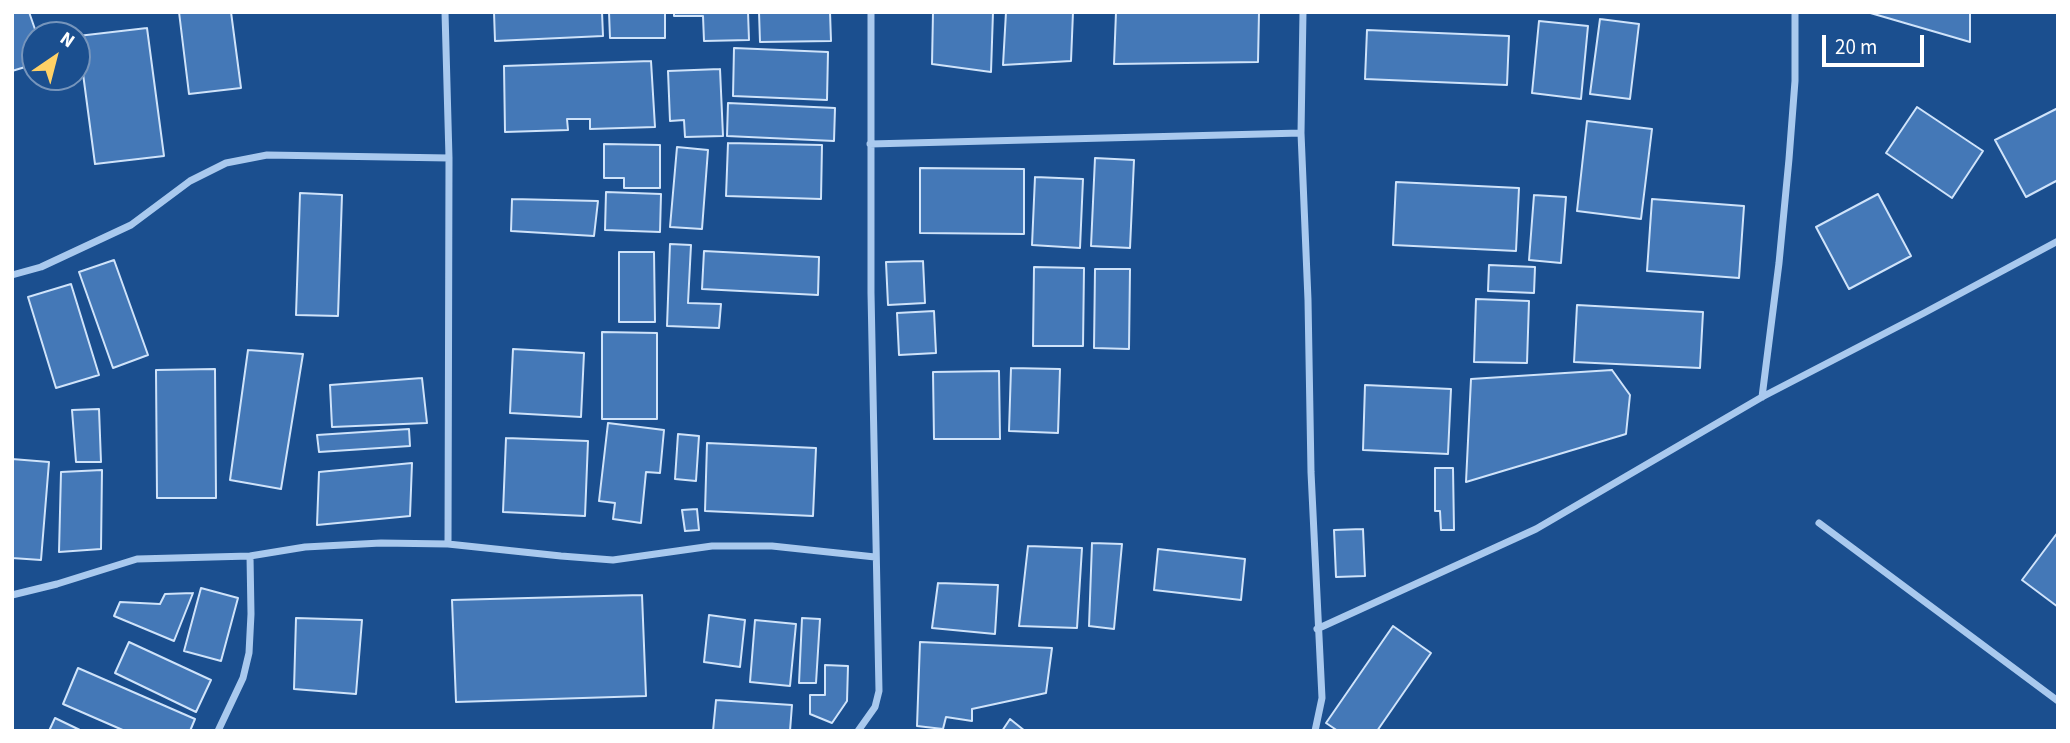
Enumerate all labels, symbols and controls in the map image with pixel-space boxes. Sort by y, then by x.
north arrow [21,21,91,91]
scale bar [1825,21,1926,65]
text: N [54,25,80,55]
text: 20 m [1835,32,1877,62]

